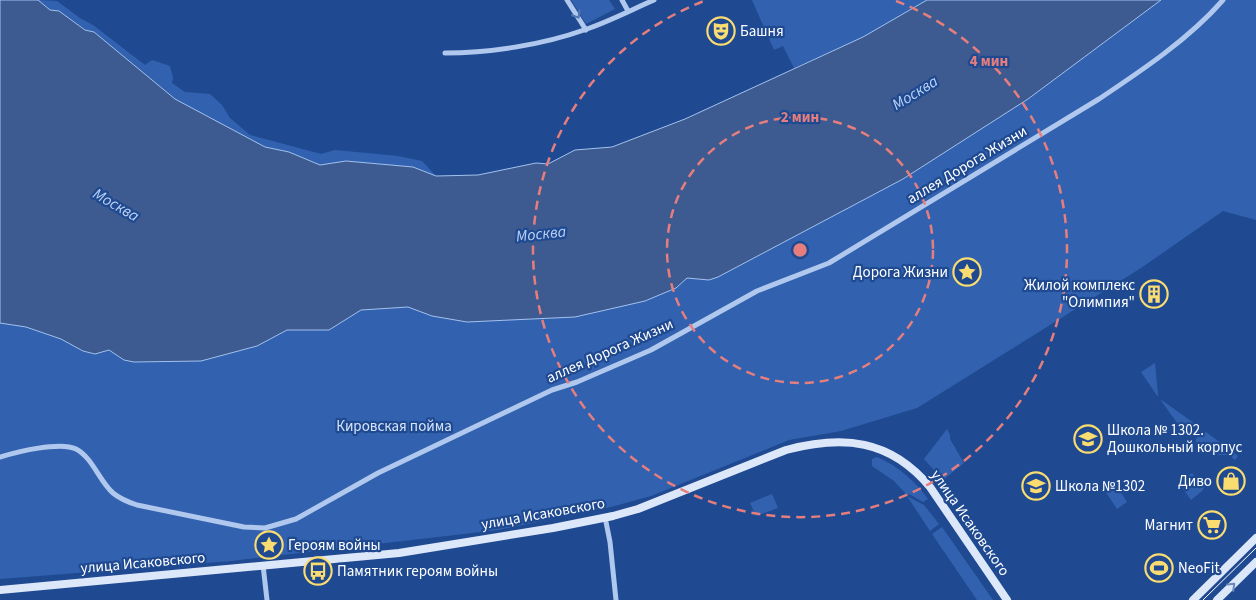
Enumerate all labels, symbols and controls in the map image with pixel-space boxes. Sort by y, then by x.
one-way arrow [571,9,580,18]
theatre icon: Башня [706,16,736,46]
place label: Башня [740,21,784,42]
text: 4 мин [970,51,1008,72]
water label: Москва [888,70,942,116]
text: 2 мин [781,107,819,128]
street label: аллея Дорога Жизни [903,121,1031,209]
water label: Москва [89,183,144,227]
water label: Москва [515,220,568,248]
centre of rings [791,241,809,259]
place icon: Дорога Жизни [952,257,982,287]
place label: Дорога Жизни [853,262,948,283]
place label: Жилой комплекс "Олимпия" [1024,275,1135,313]
building icon: Жилой комплекс "Олимпия" [1139,279,1169,309]
street label: аллея Дорога Жизни [543,314,677,388]
park label: Кировская пойма [336,416,452,437]
place label: Школа № 1302. Дошкольный корпус [1107,420,1243,458]
school or university icon: Школа № 1302. Дошкольный корпус [1073,424,1103,454]
street label: улица Исаковского [926,466,1014,580]
shop icon: Диво [1216,466,1246,496]
school or university icon: Школа №1302 [1021,471,1051,501]
place label: Диво [1178,471,1212,492]
place label: Школа №1302 [1055,476,1145,497]
street label: улица Исаковского [480,493,606,535]
supermarket icon: Магнит [1197,510,1227,540]
place label: Магнит [1145,515,1193,536]
place icon: Героям войны [254,530,284,560]
place label: Героям войны [288,535,381,556]
street label: улица Исаковского [80,547,206,579]
sports icon: NeoFit [1144,553,1174,583]
bus stop icon: Памятник героям войны [303,556,333,586]
place label: NeoFit [1178,558,1219,579]
place label: Памятник героям войны [337,561,498,582]
one-way arrow [1226,583,1235,592]

